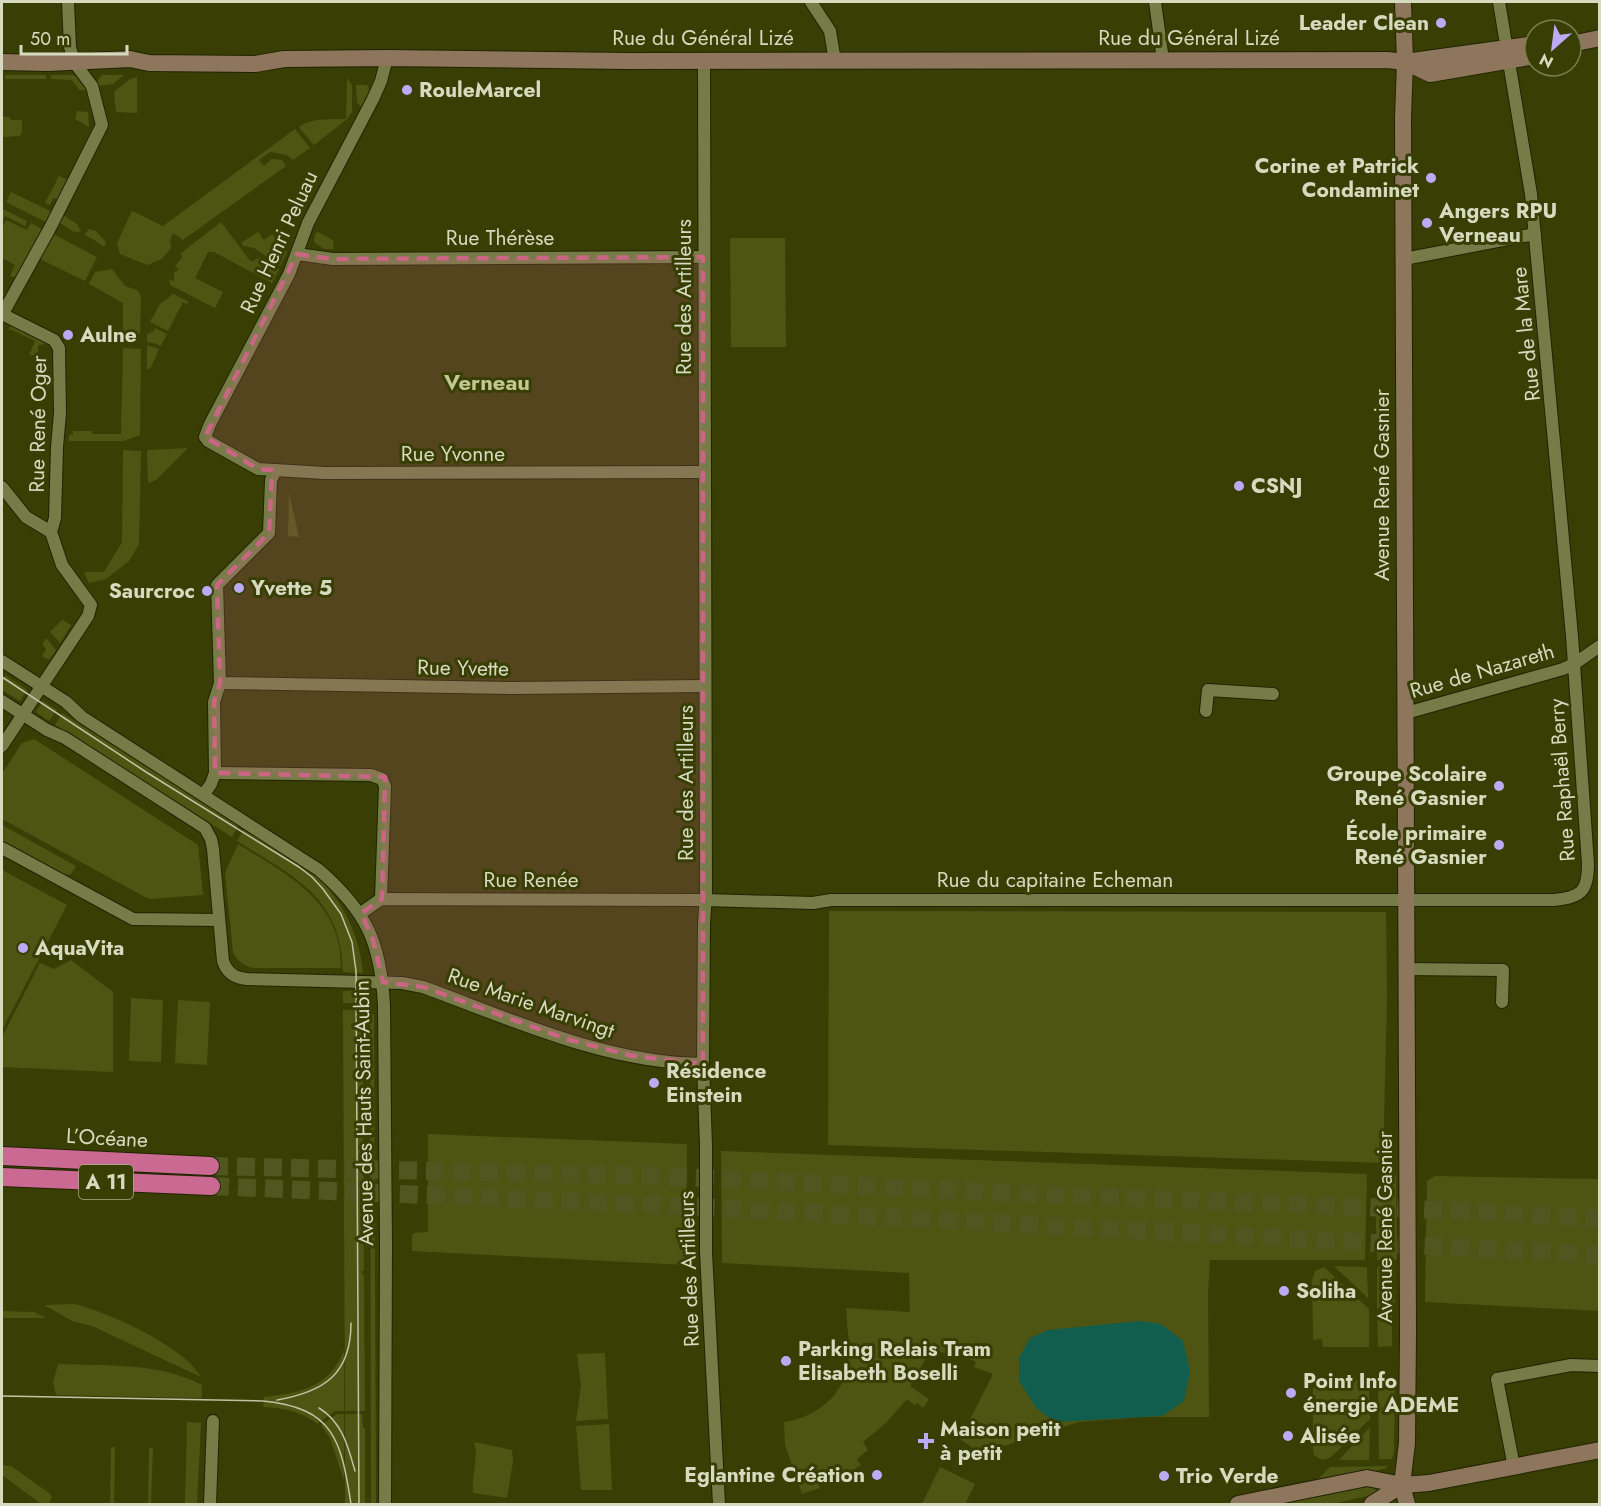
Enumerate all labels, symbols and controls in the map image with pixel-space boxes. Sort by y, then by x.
place label: Leader Clean [1299,8,1429,38]
marker: Leader Clean [1434,16,1448,30]
scale bar [21,18,128,56]
north arrow [1523,18,1583,78]
street label: Rue du Général Lizé [612,23,794,53]
street label: Rue du Général Lizé [1098,23,1280,53]
text: 50 m [30,26,70,52]
text: N [1535,48,1557,74]
place label: RouleMarcel [419,75,541,105]
marker: RouleMarcel [400,83,414,97]
place label: Corine et Patrick Condaminet [1255,151,1419,205]
street label: Rue Henri Peluau [233,166,325,318]
marker: Corine et Patrick Condaminet [1424,171,1438,185]
place label: Angers RPU Verneau [1438,196,1557,250]
marker: Angers RPU Verneau [1420,216,1434,230]
street label: Rue des Artilleurs [669,219,699,375]
street label: Rue Thérèse [446,223,554,253]
street label: Rue de la Mare [1504,265,1548,403]
place label: Aulne [79,320,137,350]
marker: Aulne [61,328,75,342]
street label: Rue René Oger [22,354,54,493]
district label: Verneau [443,366,530,398]
street label: Avenue René Gasnier [1367,388,1397,581]
street label: Rue Yvonne [401,439,505,469]
place label: CSNJ [1251,471,1302,501]
marker: CSNJ [1232,479,1246,493]
place label: Yvette 5 [250,573,332,603]
place label: Saurcroc [109,576,195,606]
marker: Yvette 5 [232,581,246,595]
marker: Saurcroc [200,584,214,598]
street label: Rue de Nazareth [1406,636,1558,706]
street label: Rue Yvette [417,652,509,684]
street label: Rue Raphaël Berry [1541,697,1583,863]
street label: Rue des Artilleurs [671,705,701,861]
place label: Groupe Scolaire René Gasnier [1327,759,1487,813]
marker: Groupe Scolaire René Gasnier [1492,779,1506,793]
place label: École primaire René Gasnier [1346,818,1487,872]
marker: École primaire René Gasnier [1492,838,1506,852]
street label: Rue Renée [483,865,579,895]
street label: Rue du capitaine Echeman [937,865,1173,895]
place label: AquaVita [34,933,124,963]
marker: AquaVita [16,941,30,955]
street label: Rue Marie Marvingt [444,960,618,1046]
street label: Avenue des Hauts Saint-Aubin [347,980,381,1246]
place label: Résidence Einstein [666,1056,766,1110]
marker: Résidence Einstein [647,1076,661,1090]
street label: L’Océane [65,1121,149,1155]
street label: Avenue René Gasnier [1370,1130,1400,1323]
road number: A 11 [79,1165,133,1199]
street label: Rue des Artilleurs [671,1190,707,1348]
place label: Soliha [1296,1276,1356,1306]
marker: Soliha [1277,1284,1291,1298]
place label: Parking Relais Tram Elisabeth Boselli [798,1334,991,1388]
marker: Parking Relais Tram Elisabeth Boselli [779,1354,793,1368]
place label: Point Info énergie ADEME [1303,1366,1459,1420]
marker: Point Info énergie ADEME [1284,1386,1298,1400]
place label: Maison petit à petit [940,1414,1061,1468]
place label: Alisée [1299,1421,1361,1451]
marker: Alisée [1281,1429,1295,1443]
marker: Maison petit à petit [917,1432,935,1450]
place label: Eglantine Création [684,1460,865,1490]
place label: Trio Verde [1176,1461,1279,1491]
marker: Eglantine Création [870,1468,884,1482]
marker: Trio Verde [1157,1469,1171,1483]

